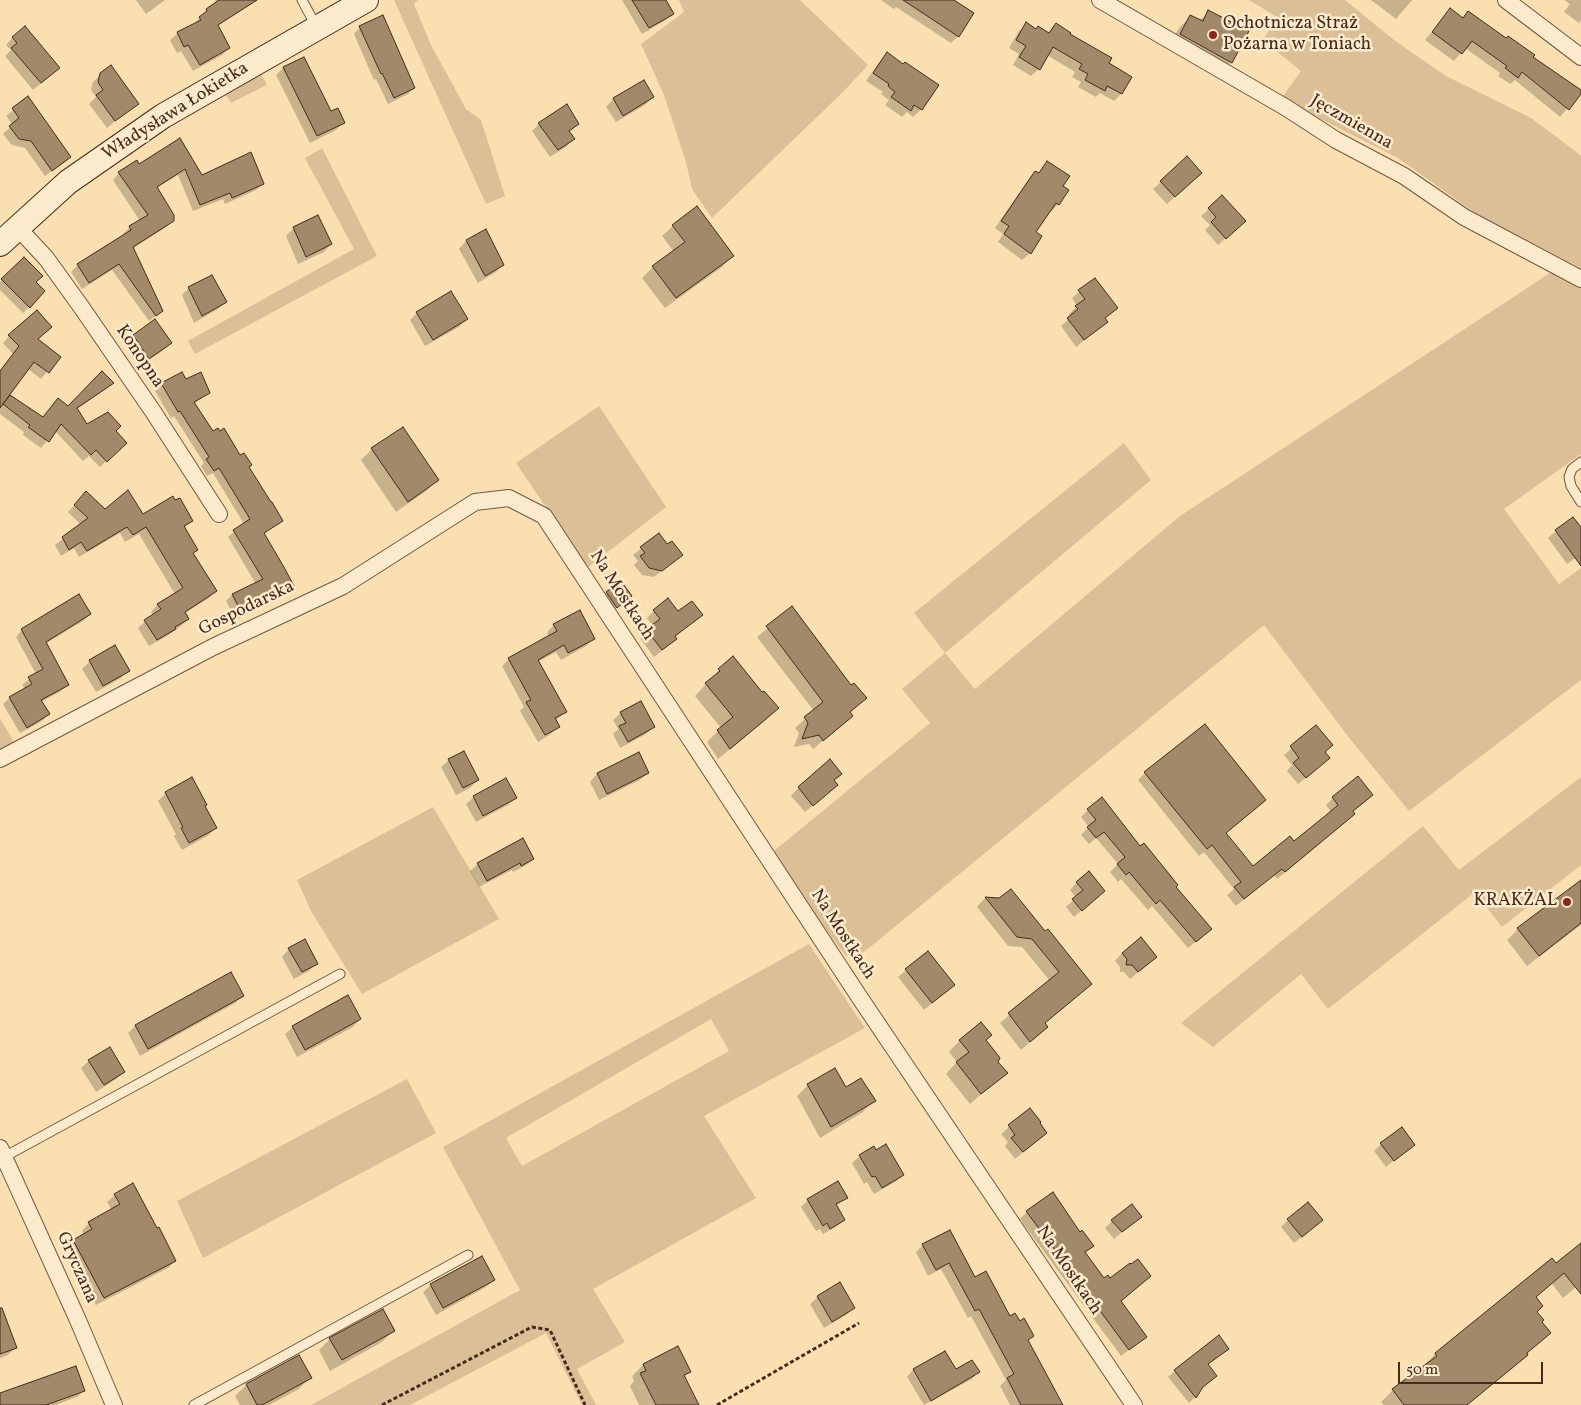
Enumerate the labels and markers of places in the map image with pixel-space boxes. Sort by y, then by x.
place label: Ochotnicza Straż Pożarna w Toniach [1223,14,1371,56]
marker: Ochotnicza Straż Pożarna w Toniach [1207,29,1219,41]
place label: KRAKŻAL [1473,891,1557,913]
marker: KRAKŻAL [1561,896,1573,908]

